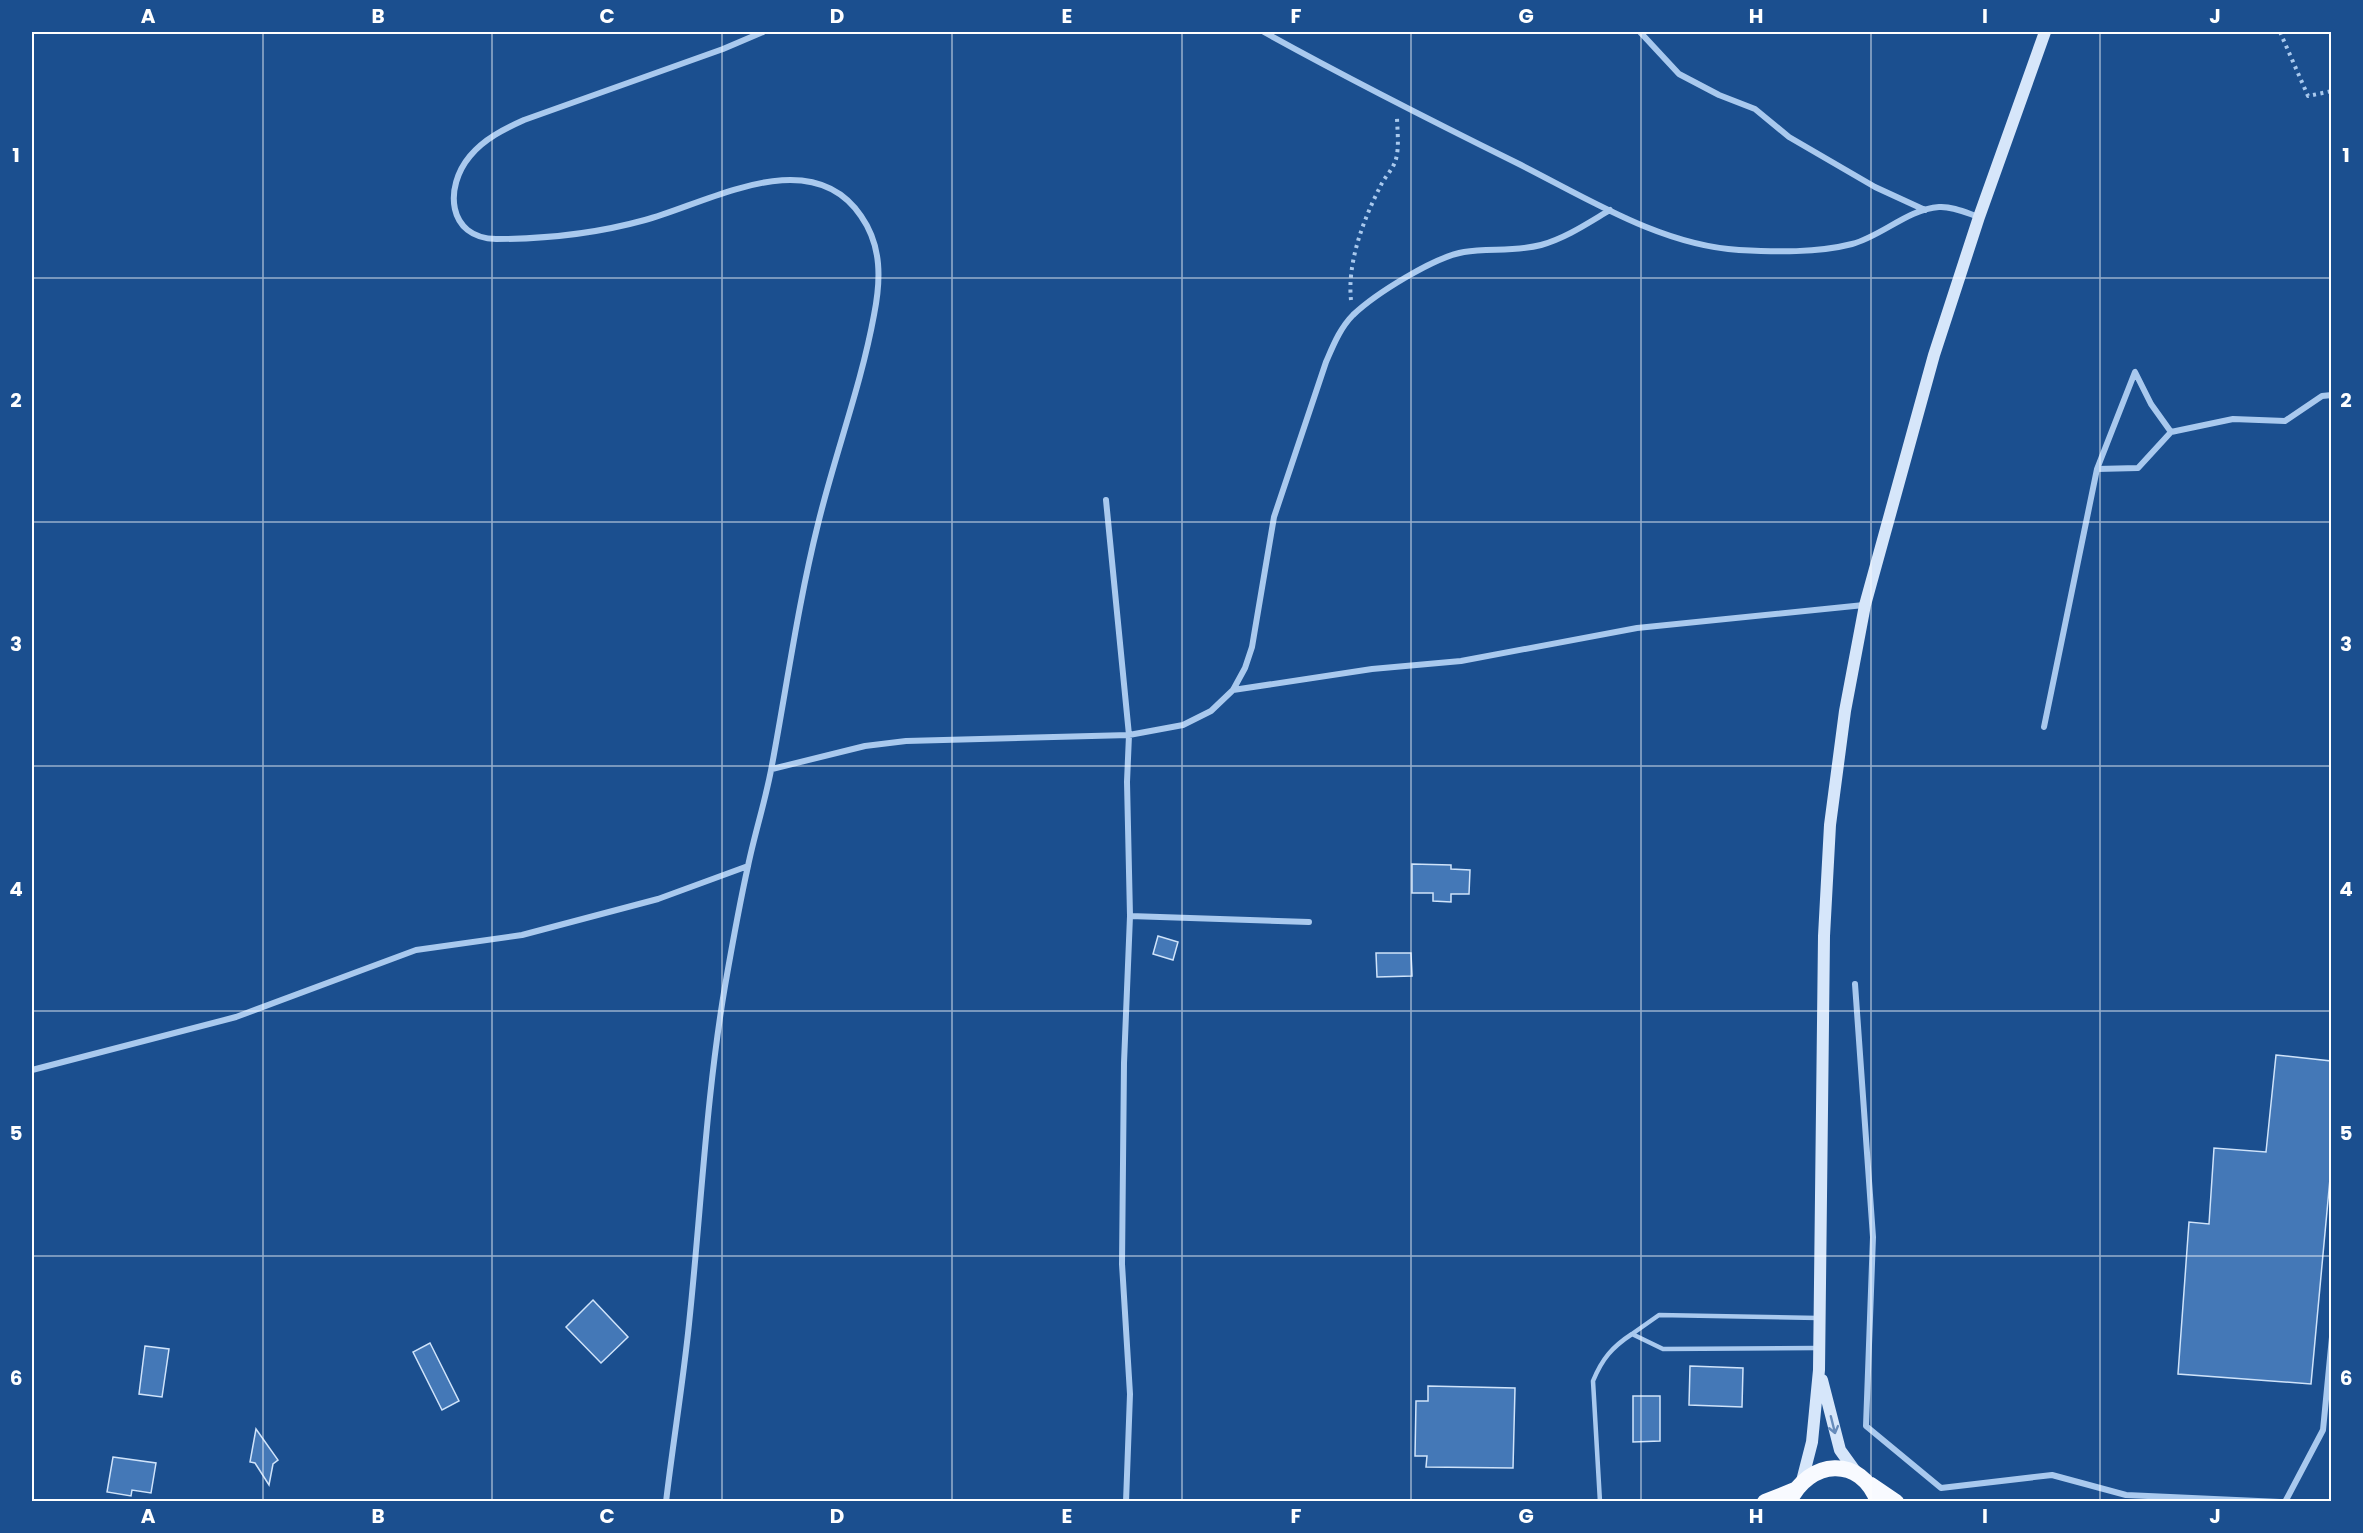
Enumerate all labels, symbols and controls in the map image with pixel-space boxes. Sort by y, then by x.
text: A [141,2,156,30]
text: B [371,2,385,30]
text: C [599,2,615,30]
text: D [830,2,844,30]
text: E [1062,2,1072,30]
text: F [1291,2,1302,30]
text: G [1518,2,1534,30]
text: H [1749,2,1763,30]
text: I [1982,2,1988,30]
text: J [2209,2,2221,30]
text: 1 [12,141,20,169]
text: 1 [2342,141,2350,169]
text: 2 [10,386,22,414]
text: 2 [2340,386,2352,414]
text: 3 [10,630,22,658]
text: 3 [2340,630,2352,658]
text: 4 [9,875,23,903]
text: 4 [2339,875,2353,903]
text: 5 [10,1119,23,1147]
text: 5 [2340,1119,2353,1147]
text: 6 [10,1364,22,1392]
text: 6 [2340,1364,2352,1392]
one-way arrow [1827,1416,1839,1435]
text: A [141,1502,156,1530]
text: B [371,1502,385,1530]
text: C [599,1502,615,1530]
text: D [830,1502,844,1530]
text: E [1062,1502,1072,1530]
text: F [1291,1502,1302,1530]
text: G [1518,1502,1534,1530]
text: H [1749,1502,1763,1530]
text: I [1982,1502,1988,1530]
text: J [2209,1502,2221,1530]

